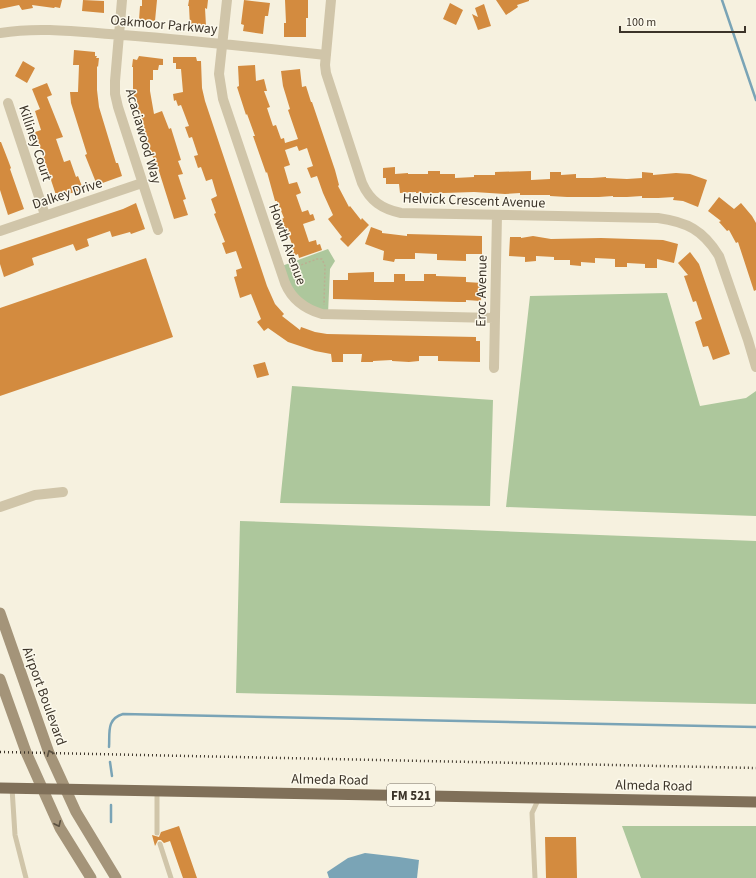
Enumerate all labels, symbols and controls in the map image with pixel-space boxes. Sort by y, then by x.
scale bar [620,8,745,34]
street label: Oakmoor Parkway [110,10,219,40]
text: 100 m [626,14,656,31]
street label: Acaciawood Way [120,86,166,187]
street label: Killiney Court [13,103,57,184]
street label: Dalkey Drive [30,173,105,215]
street label: Helvick Crescent Avenue [402,189,546,213]
street label: Howth Avenue [263,201,311,288]
street label: Eroc Avenue [471,255,493,327]
street label: Airport Boulevard [17,644,71,748]
one-way arrow [46,750,54,757]
street label: Almeda Road [291,769,369,791]
street label: Almeda Road [615,775,693,797]
road number: FM 521 [387,784,435,806]
one-way arrow [53,820,61,828]

